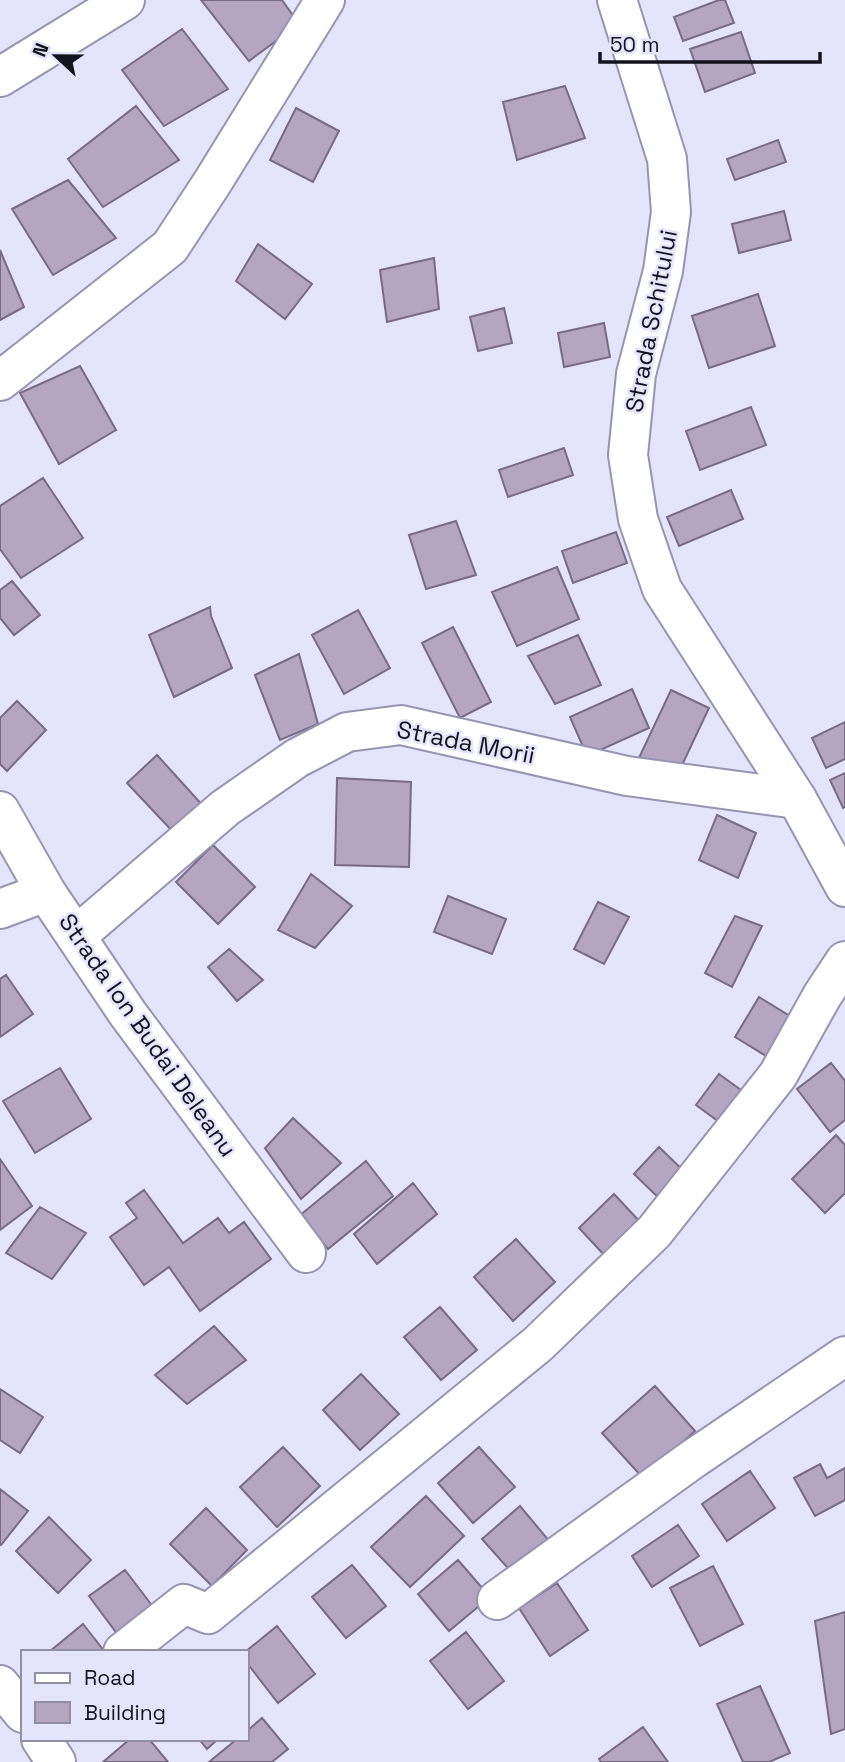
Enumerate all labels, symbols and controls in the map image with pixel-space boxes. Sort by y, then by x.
north arrow [21,21,91,91]
scale bar [600,21,820,65]
text: 50 m [610,31,660,58]
text: N [27,39,55,60]
street label: Strada Schitului [618,227,684,415]
street label: Strada Morii [394,713,538,771]
street label: Strada Ion Budai Deleanu [52,907,244,1163]
legend [21,1650,248,1741]
text: Road [84,1664,136,1691]
text: Building [84,1699,166,1726]

